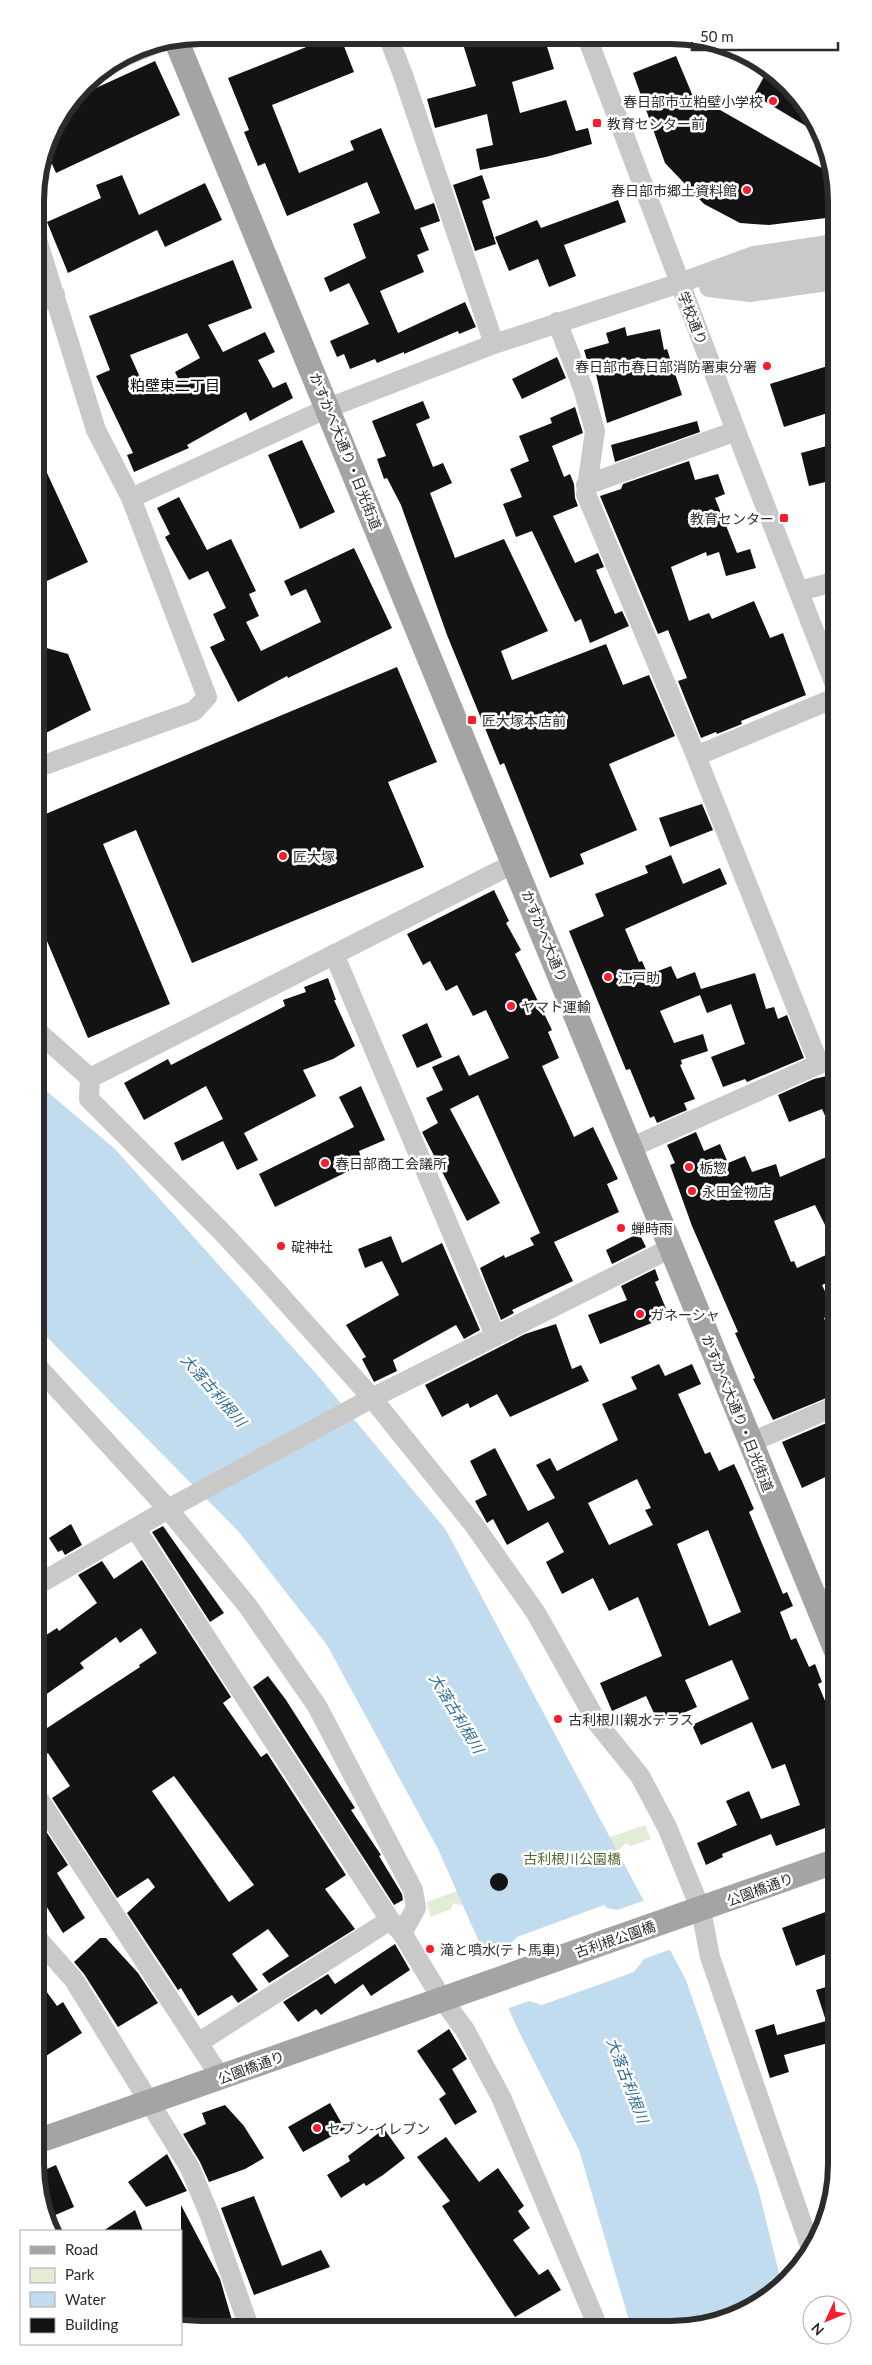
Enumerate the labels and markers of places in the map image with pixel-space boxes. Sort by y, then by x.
place label: 春日部市立粕壁小学校 [623,93,763,110]
marker: 春日部市立粕壁小学校 [767,95,779,107]
place label: 教育センター前 [607,115,705,132]
marker: 教育センター前 [591,117,603,129]
place label: 春日部市郷土資料館 [611,182,737,199]
marker: 春日部市郷土資料館 [741,184,753,196]
place label: 春日部市春日部消防署東分署 [575,358,757,375]
marker: 春日部市春日部消防署東分署 [761,360,773,372]
place label: 教育センター [690,510,774,527]
marker: 教育センター [778,512,790,524]
place label: 匠大塚本店前 [482,712,566,729]
marker: 匠大塚本店前 [466,714,478,726]
place label: 匠大塚 [293,848,335,865]
marker: 匠大塚 [277,850,289,862]
place label: 江戸助 [618,969,660,986]
marker: 江戸助 [602,971,614,983]
place label: ヤマト運輸 [521,998,591,1015]
marker: ヤマト運輸 [505,1000,517,1012]
place label: 春日部商工会議所 [335,1155,447,1172]
marker: 春日部商工会議所 [319,1157,331,1169]
place label: 栃惣 [699,1159,727,1176]
marker: 栃惣 [683,1161,695,1173]
place label: 永田金物店 [702,1183,772,1200]
marker: 永田金物店 [686,1185,698,1197]
place label: 蝉時雨 [631,1220,673,1237]
marker: 蝉時雨 [615,1222,627,1234]
place label: 碇神社 [291,1238,333,1255]
marker: 碇神社 [275,1240,287,1252]
place label: ガネーシャ [650,1306,720,1323]
marker: ガネーシャ [634,1308,646,1320]
place label: 古利根川親水テラス [568,1711,694,1728]
marker: 古利根川親水テラス [552,1713,564,1725]
place label: 滝と噴水(テト馬車) [440,1941,560,1958]
marker: 滝と噴水(テト馬車) [424,1943,436,1955]
place label: セブン-イレブン [327,2120,430,2137]
marker: セブン-イレブン [311,2122,323,2134]

